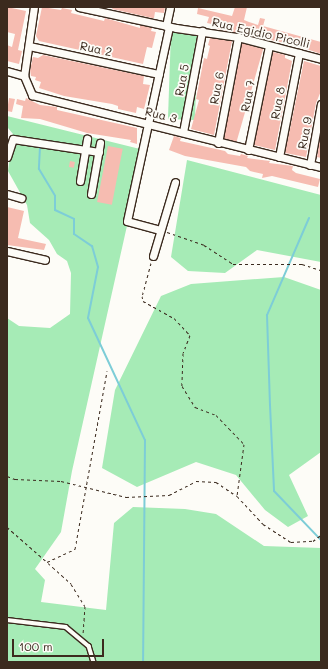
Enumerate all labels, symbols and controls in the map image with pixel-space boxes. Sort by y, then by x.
street label: Rua Egidio Picolli [211,15,311,51]
street label: Rua 2 [79,39,113,59]
street label: Rua 5 [172,63,192,97]
street label: Rua 6 [207,71,227,105]
street label: Rua 7 [238,79,258,113]
street label: Rua 8 [268,86,288,120]
street label: Rua 3 [143,104,179,126]
street label: Rua 9 [295,116,315,150]
scale bar [14,631,106,657]
text: 100 m [19,638,53,654]

